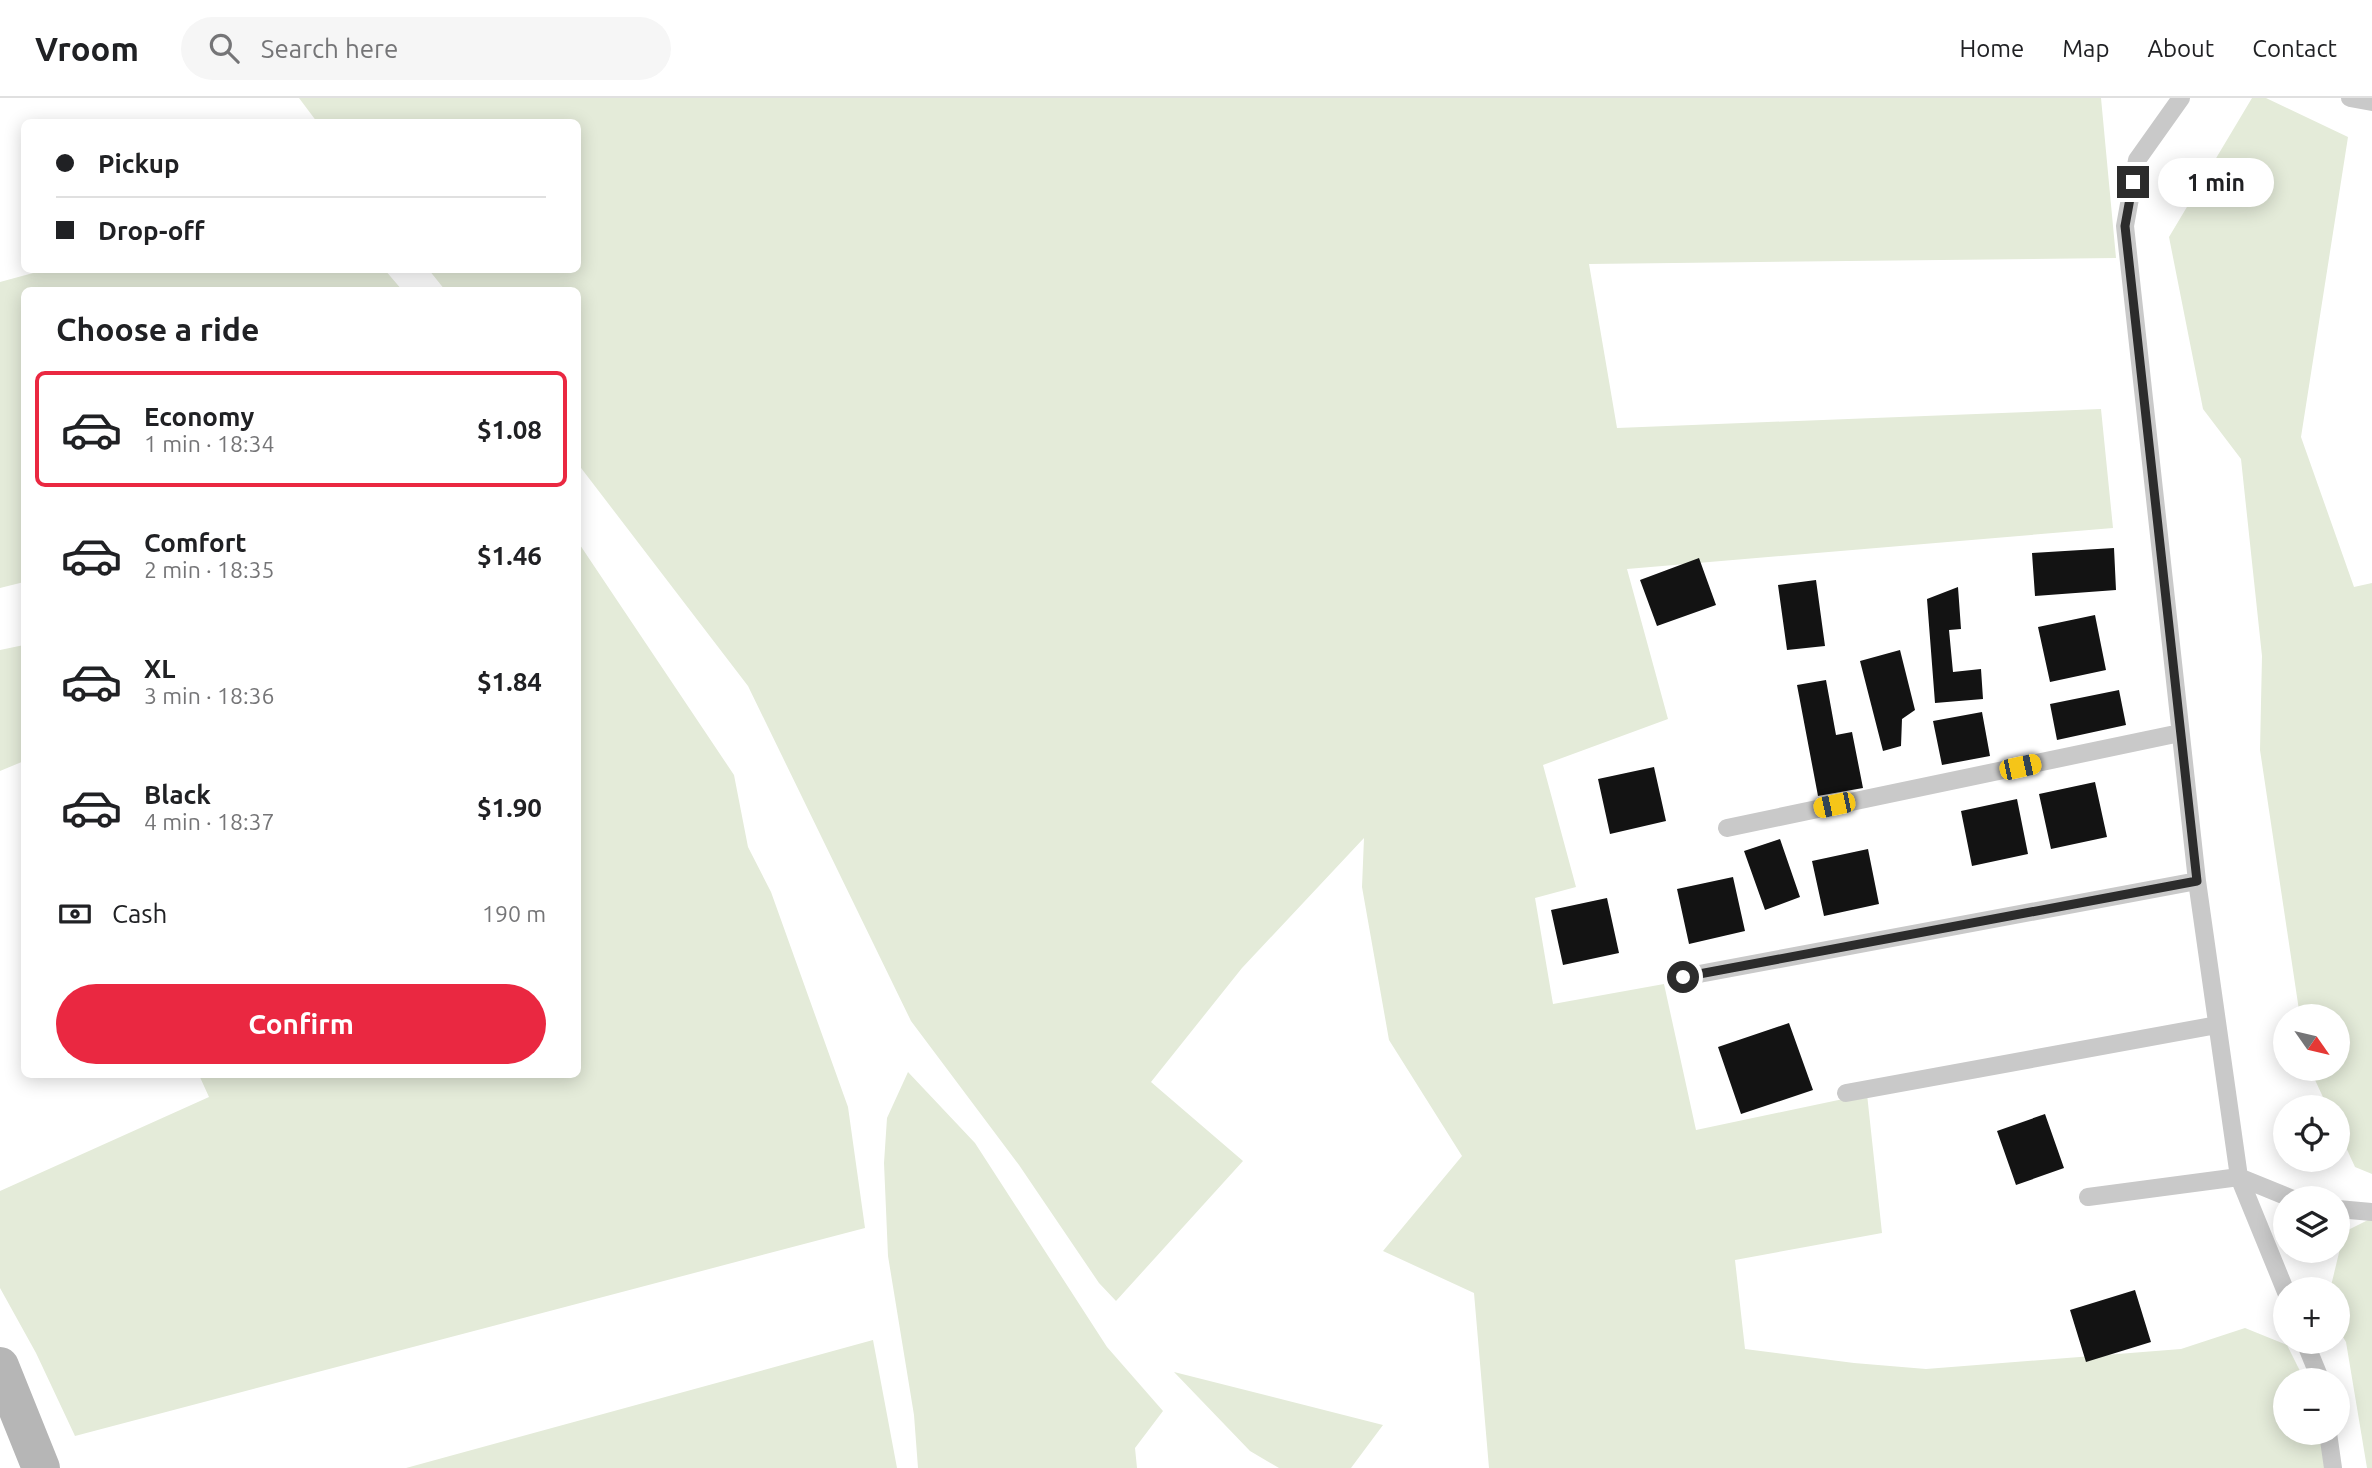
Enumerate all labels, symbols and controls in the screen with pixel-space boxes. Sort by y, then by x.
search box [181,17,671,80]
icon: search [205,29,243,67]
text: Vroom [35,30,139,67]
text: Search here [261,34,398,63]
text: Home [1959,35,2024,62]
text: Map [2062,35,2109,62]
text: About [2147,35,2214,62]
text: Contact [2252,35,2337,62]
text: Pickup [98,149,180,178]
callout: 1 min [2158,158,2273,206]
route end [2117,166,2149,198]
text: 1 min [2187,170,2245,195]
text: Drop-off [98,216,205,245]
text: Choose a ride [56,311,259,347]
icon: car [60,398,123,461]
text: Economy [144,402,254,431]
text: $1.08 [477,415,542,444]
text: 1 min · 18:34 [144,431,275,456]
icon: car [60,524,123,587]
text: Comfort [144,528,247,557]
text: $1.46 [477,541,542,570]
text: 2 min · 18:35 [144,557,275,582]
icon: car [60,650,123,713]
text: XL [144,654,175,683]
text: $1.84 [477,667,542,696]
text: 3 min · 18:36 [144,683,275,708]
car [1998,752,2043,782]
icon: car [60,776,123,839]
text: Black [144,780,211,809]
car [1812,790,1857,820]
text: $1.90 [477,793,542,822]
text: 4 min · 18:37 [144,809,275,834]
icon: cash [56,895,94,933]
text: Cash [112,899,167,928]
text: 190 m [482,901,546,926]
route start [1667,961,1699,993]
button: Confirm [56,984,546,1064]
north arrow [2273,1004,2350,1082]
map controls [2273,1004,2350,1445]
button: locate [2273,1095,2350,1172]
button: layers [2273,1186,2350,1263]
button: + [2273,1277,2350,1354]
button: − [2273,1368,2350,1445]

